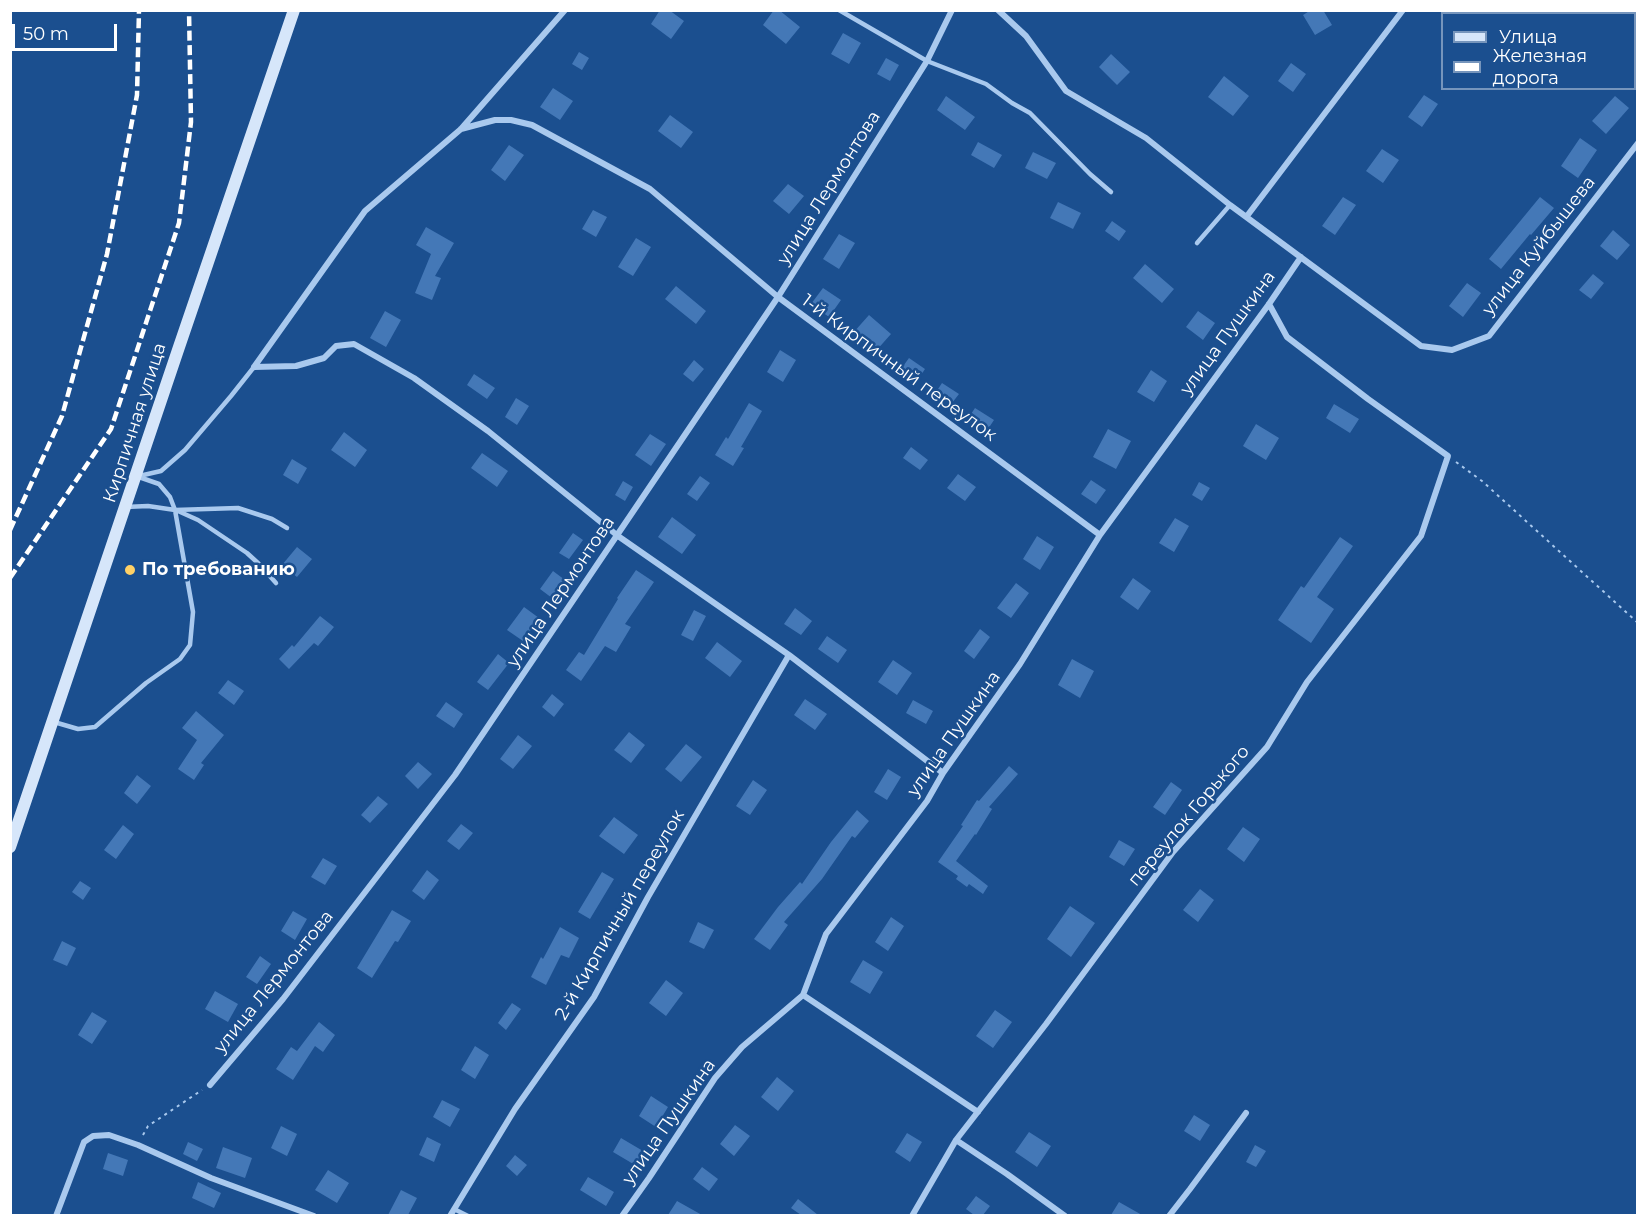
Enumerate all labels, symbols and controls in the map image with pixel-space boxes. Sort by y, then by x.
scale bar [15,12,120,50]
legend [1441,12,1636,90]
text: 50 m [23,23,69,45]
text: Улица [1499,26,1557,48]
text: Железная дорога [1493,45,1587,89]
street label: улица Лермонтова [773,107,885,269]
street label: улица Куйбышева [1478,172,1600,320]
street label: улица Пушкина [1176,267,1280,399]
street label: 1-й Кирпичный переулок [797,290,1001,446]
street label: Кирпичная улица [99,340,171,506]
street label: улица Лермонтова [502,512,620,672]
place label: По требованию [142,559,295,581]
marker: По требованию [123,563,137,577]
street label: улица Пушкина [903,667,1005,801]
street label: переулок Горького [1124,741,1254,891]
street label: 2-й Кирпичный переулок [551,806,689,1024]
street label: улица Лермонтова [210,906,338,1058]
street label: улица Пушкина [618,1055,720,1189]

